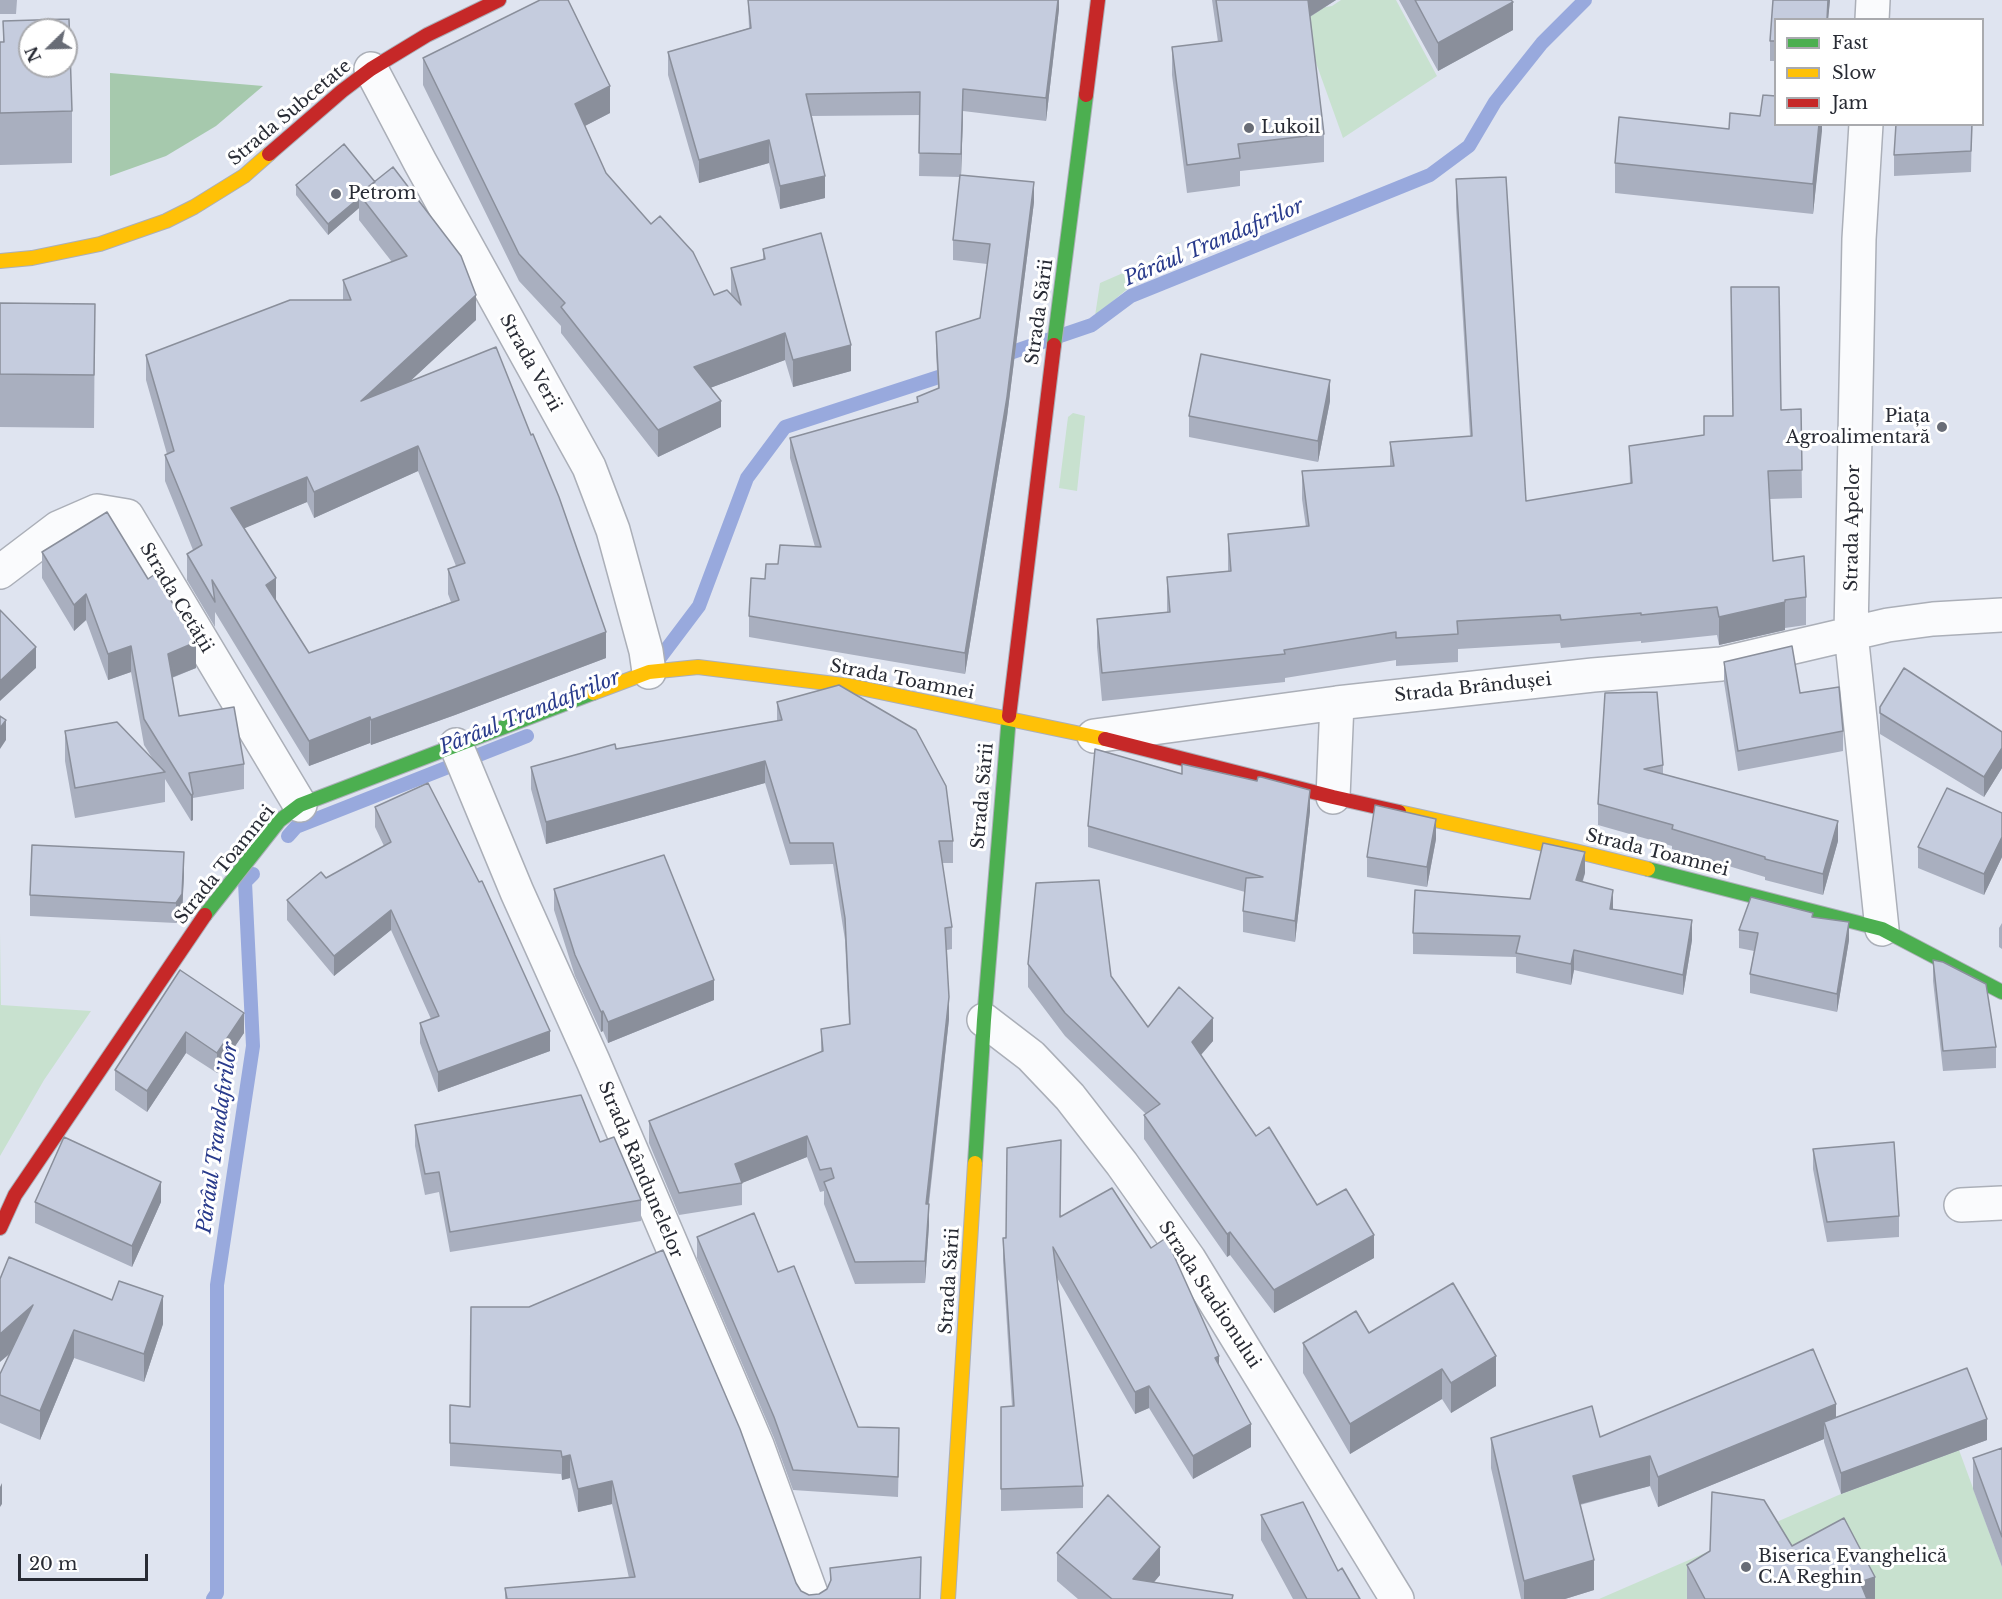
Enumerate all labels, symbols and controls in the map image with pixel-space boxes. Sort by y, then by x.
north arrow [18,18,78,78]
legend [1774,18,1984,126]
text: Fast [1832,32,1868,54]
text: N [21,43,45,65]
street label: Strada Subcetate [224,55,356,171]
text: Slow [1832,62,1876,84]
text: Jam [1832,92,1868,114]
place label: Lukoil [1261,117,1320,139]
marker: Lukoil [1242,121,1256,135]
place label: Petrom [348,183,416,205]
marker: Petrom [329,187,343,201]
water label: Pârâul Trandafirilor [1121,194,1307,292]
street label: Strada Sării [1022,258,1058,366]
street label: Strada Verii [494,311,566,415]
place label: Piața Agroalimentară [1786,406,1930,448]
marker: Piața Agroalimentară [1935,420,1949,434]
street label: Strada Apelor [1841,464,1865,592]
street label: Strada Cetății [135,539,217,657]
street label: Strada Toamnei [828,655,976,705]
water label: Pârâul Trandafirilor [436,666,624,760]
street label: Strada Brândușei [1393,669,1553,707]
street label: Strada Sării [968,742,998,850]
street label: Strada Toamnei [170,801,280,929]
street label: Strada Toamnei [1583,825,1731,881]
water label: Pârâul Trandafirilor [193,1041,243,1235]
street label: Strada Rândunelelor [593,1078,687,1262]
street label: Strada Stadionului [1153,1217,1265,1373]
street label: Strada Sării [936,1227,964,1335]
scale bar [21,1542,152,1580]
place label: Biserica Evanghelică C.A Reghin [1758,1546,1947,1588]
text: 20 m [29,1553,77,1575]
marker: Biserica Evanghelică C.A Reghin [1739,1560,1753,1574]

